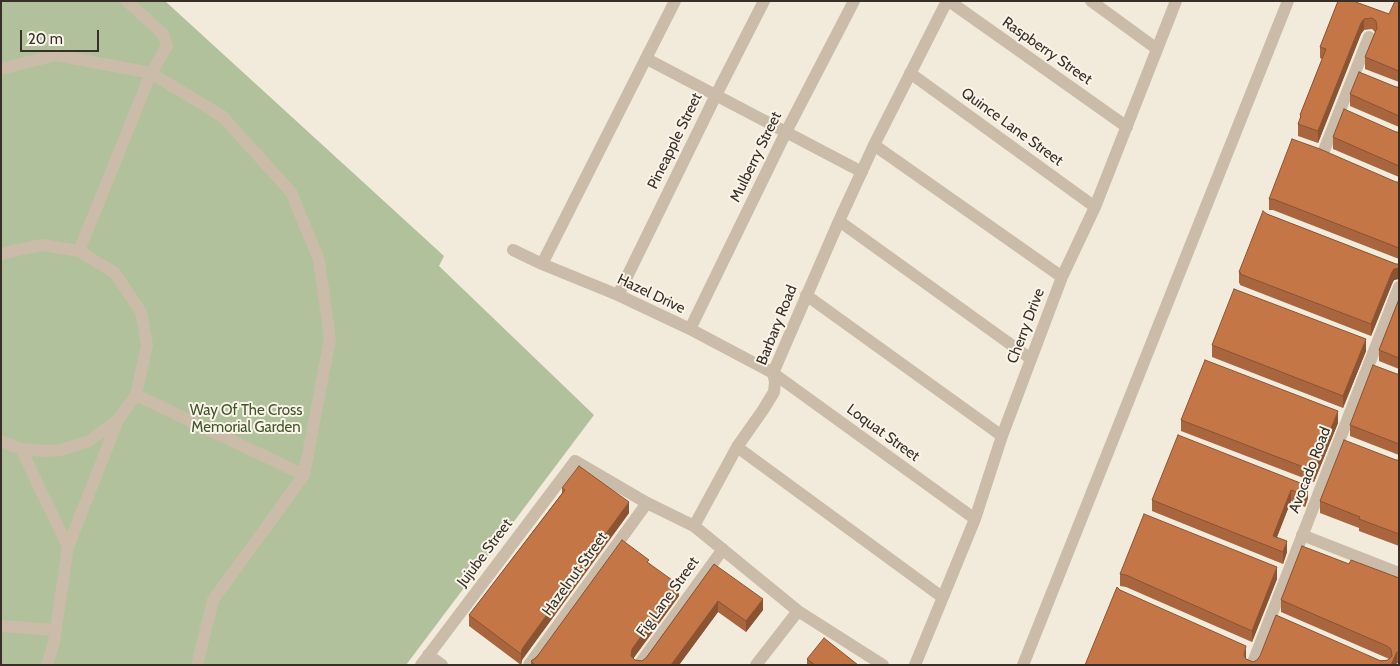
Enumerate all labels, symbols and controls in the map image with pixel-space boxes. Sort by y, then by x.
street label: Raspberry Street [999,13,1095,89]
scale bar [22,20,101,52]
text: 20 m [28,30,63,48]
street label: Quince Lane Street [958,84,1066,170]
street label: Pineapple Street [644,90,706,192]
street label: Mulberry Street [726,109,786,205]
street label: Hazel Drive [614,270,688,318]
street label: Barbary Road [753,282,801,368]
street label: Cherry Drive [1003,286,1049,366]
street label: Loquat Street [843,400,923,466]
park label: Way Of The Cross Memorial Garden [190,402,302,437]
street label: Avocado Road [1285,424,1335,516]
street label: Jujube Street [454,515,516,591]
street label: Hazelnut Street [539,529,611,619]
street label: Fig Lane Street [633,553,703,641]

